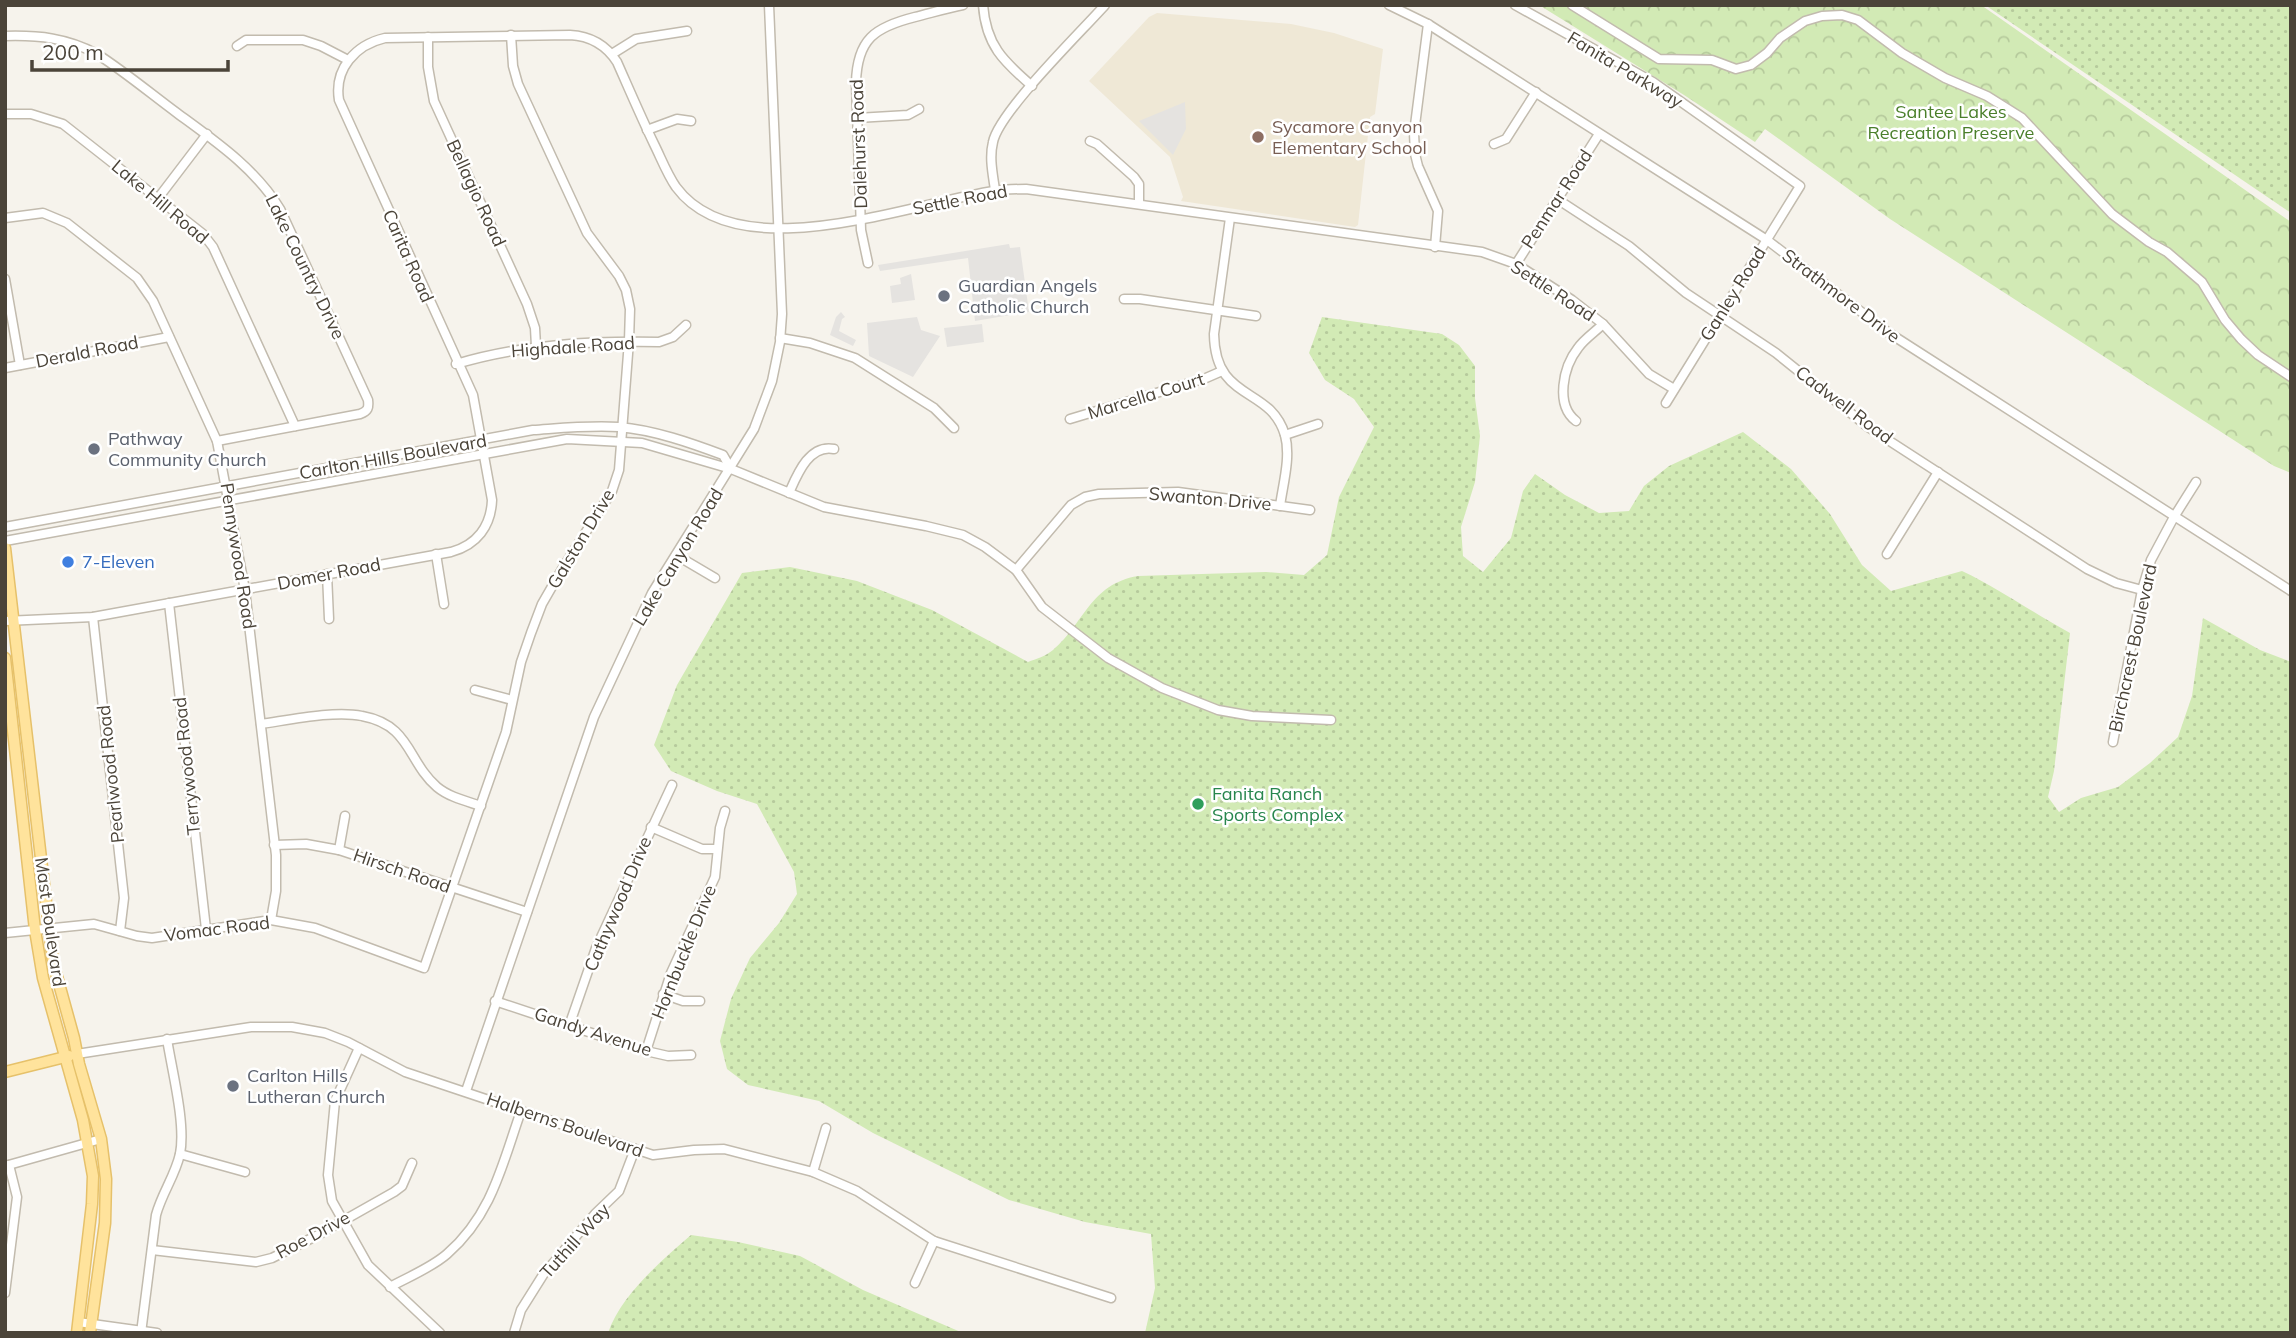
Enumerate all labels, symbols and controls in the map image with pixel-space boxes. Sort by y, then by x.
street label: Fanita Parkway [1563,26,1687,113]
scale bar [32,28,228,72]
text: 200 m [42,39,104,65]
street label: Dalehurst Road [845,79,872,209]
park label: Santee Lakes Recreation Preserve [1868,100,2034,144]
place label: Sycamore Canyon Elementary School [1272,115,1427,159]
marker: Sycamore Canyon Elementary School [1250,129,1266,145]
street label: Bellagio Road [442,136,511,250]
street label: Penmar Road [1516,145,1597,253]
street label: Lake Hill Road [107,154,214,249]
street label: Settle Road [910,179,1009,220]
street label: Lake Country Drive [260,191,350,343]
street label: Carita Road [378,206,439,306]
street label: Ganley Road [1695,242,1771,345]
street label: Strathmore Drive [1778,244,1905,348]
street label: Settle Road [1507,255,1600,326]
place label: Guardian Angels Catholic Church [958,274,1098,318]
marker: Guardian Angels Catholic Church [936,288,952,304]
street label: Derald Road [33,330,140,373]
street label: Highdale Road [510,331,636,362]
street label: Cadwell Road [1791,360,1898,449]
street label: Marcella Court [1085,367,1207,424]
place label: Pathway Community Church [108,427,267,471]
street label: Carlton Hills Boulevard [297,429,488,484]
marker: Pathway Community Church [86,441,102,457]
street label: Pennywood Road [216,481,261,631]
street label: Swanton Drive [1148,482,1272,515]
street label: Lake Canyon Road [627,484,728,630]
street label: Galston Drive [542,485,619,593]
place label: 7-Eleven [82,550,155,573]
street label: Domer Road [275,552,382,595]
marker: 7-Eleven [60,554,76,570]
street label: Birchcrest Boulevard [2103,562,2162,734]
street label: Terrywood Road [168,696,205,836]
street label: Pearlwood Road [92,704,129,844]
place label: Fanita Ranch Sports Complex [1212,782,1344,826]
marker: Fanita Ranch Sports Complex [1190,796,1206,812]
street label: Cathywood Drive [579,833,656,975]
street label: Hirsch Road [350,843,454,898]
street label: Mast Boulevard [30,856,71,988]
street label: Hornbuckle Drive [646,881,721,1022]
street label: Vomac Road [163,911,271,946]
street label: Gandy Avenue [531,1002,655,1061]
place label: Carlton Hills Lutheran Church [247,1064,385,1108]
marker: Carlton Hills Lutheran Church [225,1078,241,1094]
street label: Halberns Boulevard [484,1087,647,1162]
street label: Tuthill Way [535,1198,615,1283]
street label: Roe Drive [272,1206,354,1264]

